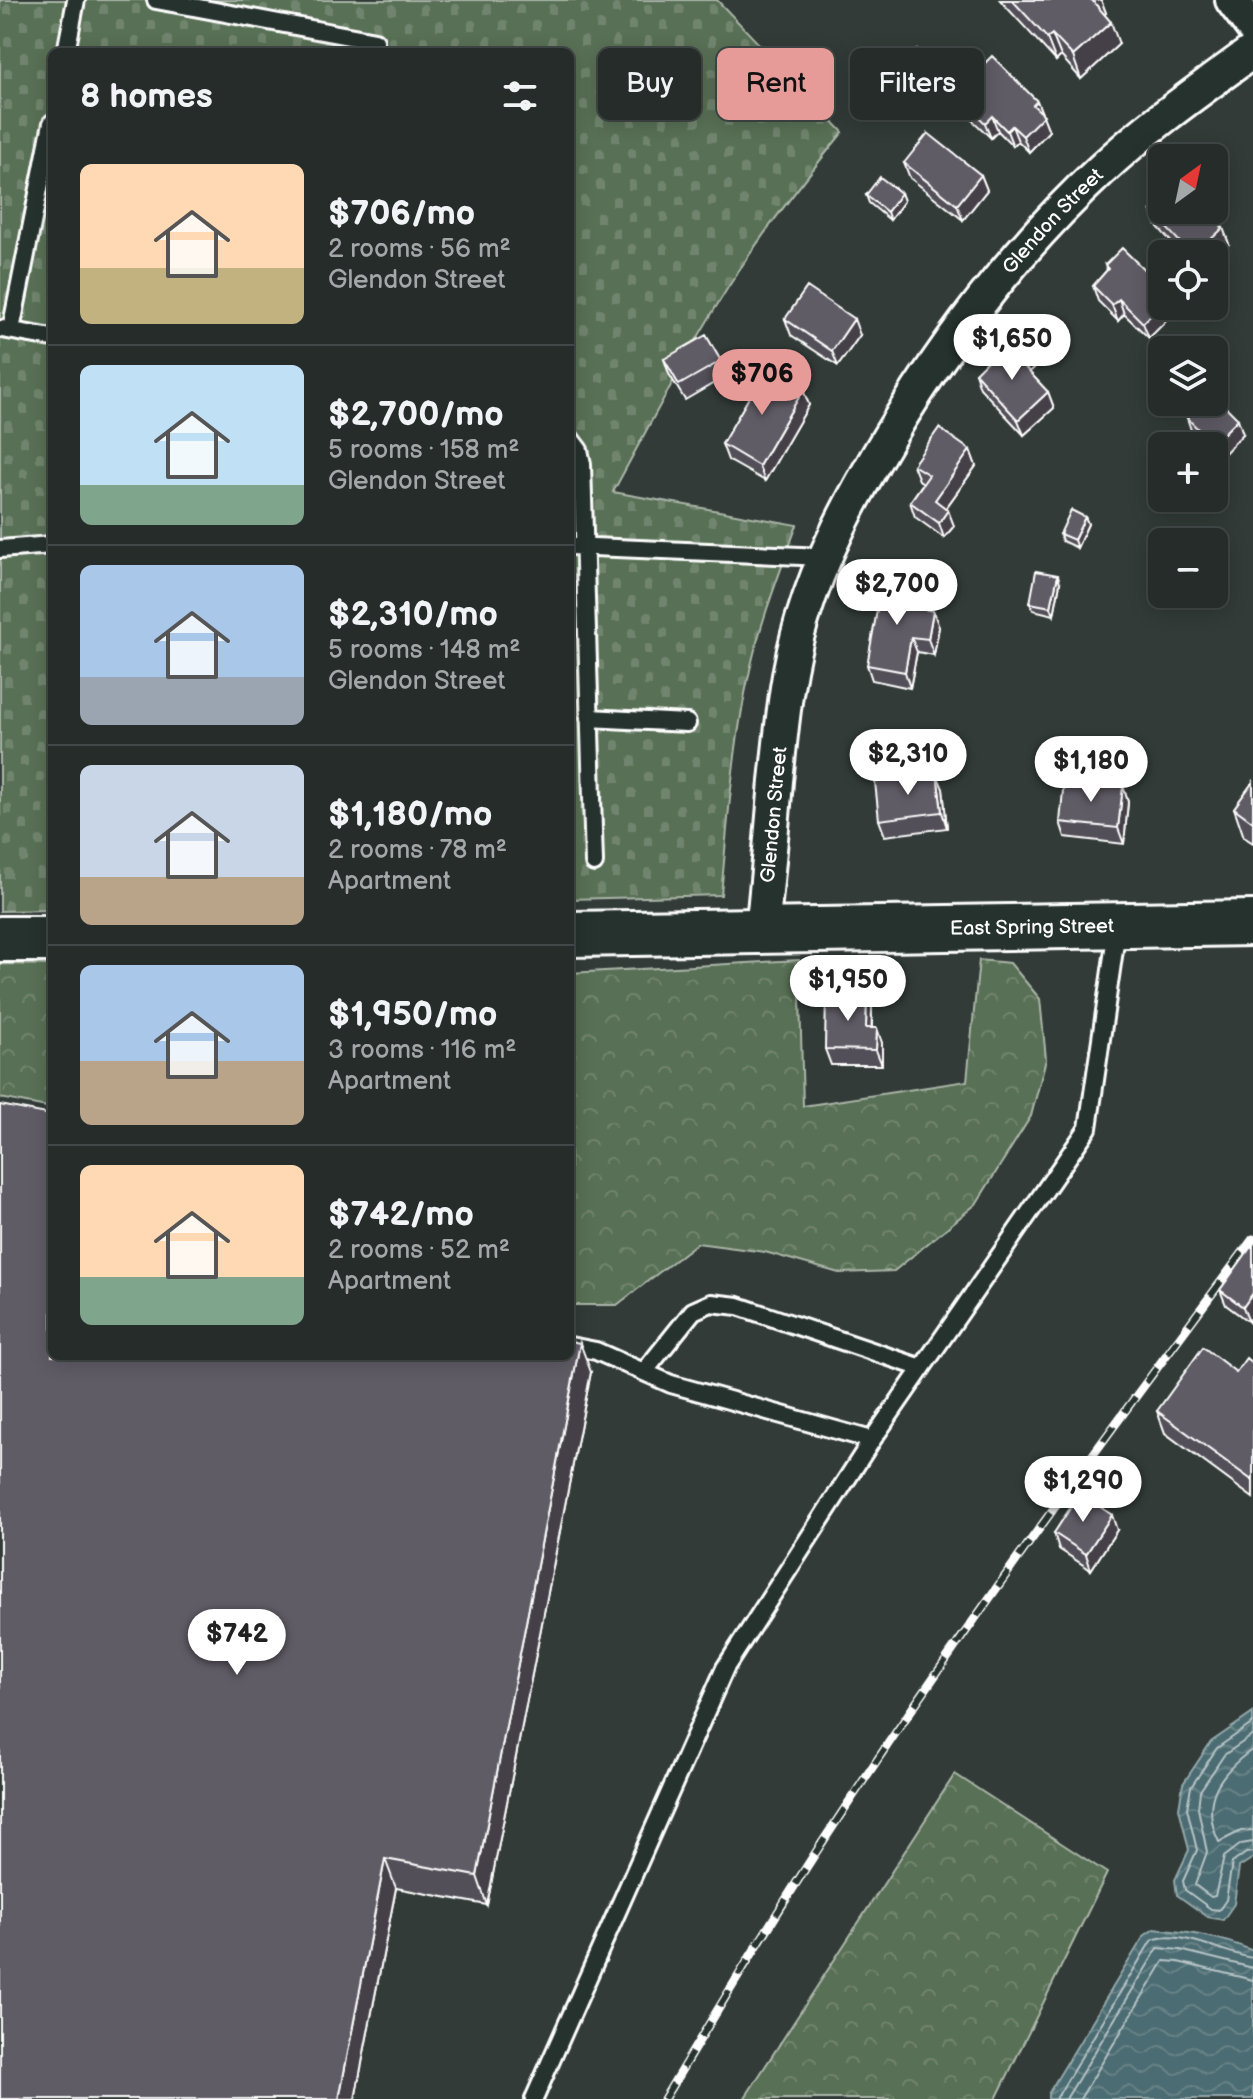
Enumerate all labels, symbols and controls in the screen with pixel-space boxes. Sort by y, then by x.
chip: Buy [598,48,701,120]
chip: Rent [717,48,834,120]
chip: Filters [850,48,984,120]
icon: filters [498,74,542,118]
text: 8 homes [80,76,213,117]
north arrow [1148,144,1228,224]
map controls [1148,144,1228,608]
street label: Glendon Street [998,163,1108,279]
text: $706/mo [328,193,475,234]
icon: home [144,196,240,292]
text: 2 rooms · 56 m² [328,234,511,265]
button: locate [1148,240,1228,320]
text: Glendon Street [328,265,505,296]
pin: $1,650 [947,314,1077,382]
text: $1,650 [972,324,1052,355]
button: layers [1148,336,1228,416]
pin: $706 [715,349,809,417]
text: $706 [730,359,794,390]
text: $2,700/mo [328,394,504,435]
icon: home [144,397,240,493]
button: + [1148,432,1228,512]
text: 5 rooms · 158 m² [328,435,520,466]
text: Glendon Street [328,466,505,497]
button: − [1148,528,1228,608]
pin: $2,700 [832,559,962,627]
text: $2,700 [854,569,940,600]
text: $2,310/mo [328,594,498,635]
icon: home [144,597,240,693]
text: 5 rooms · 148 m² [328,635,520,666]
text: Glendon Street [328,666,505,697]
pin: $2,310 [843,729,973,797]
pin: $1,180 [1026,736,1156,804]
text: $2,310 [868,739,948,770]
street label: Glendon Street [756,745,793,884]
text: $1,180 [1053,746,1129,777]
text: $1,180/mo [328,794,493,835]
icon: home [144,797,240,893]
text: 2 rooms · 78 m² [328,835,507,866]
text: Apartment [328,866,451,897]
street label: East Spring Street [950,914,1114,941]
pin: $1,950 [783,955,913,1023]
text: $1,950 [808,965,888,996]
text: $1,950/mo [328,994,497,1035]
icon: home [144,997,240,1093]
text: 3 rooms · 116 m² [328,1035,517,1066]
text: Apartment [328,1066,451,1097]
text: $742/mo [328,1194,474,1235]
icon: home [144,1197,240,1293]
text: 2 rooms · 52 m² [328,1235,510,1266]
text: Apartment [328,1266,451,1297]
pin: $1,290 [1018,1456,1148,1524]
text: $1,290 [1043,1466,1123,1497]
pin: $742 [190,1609,284,1677]
text: $742 [206,1619,268,1650]

